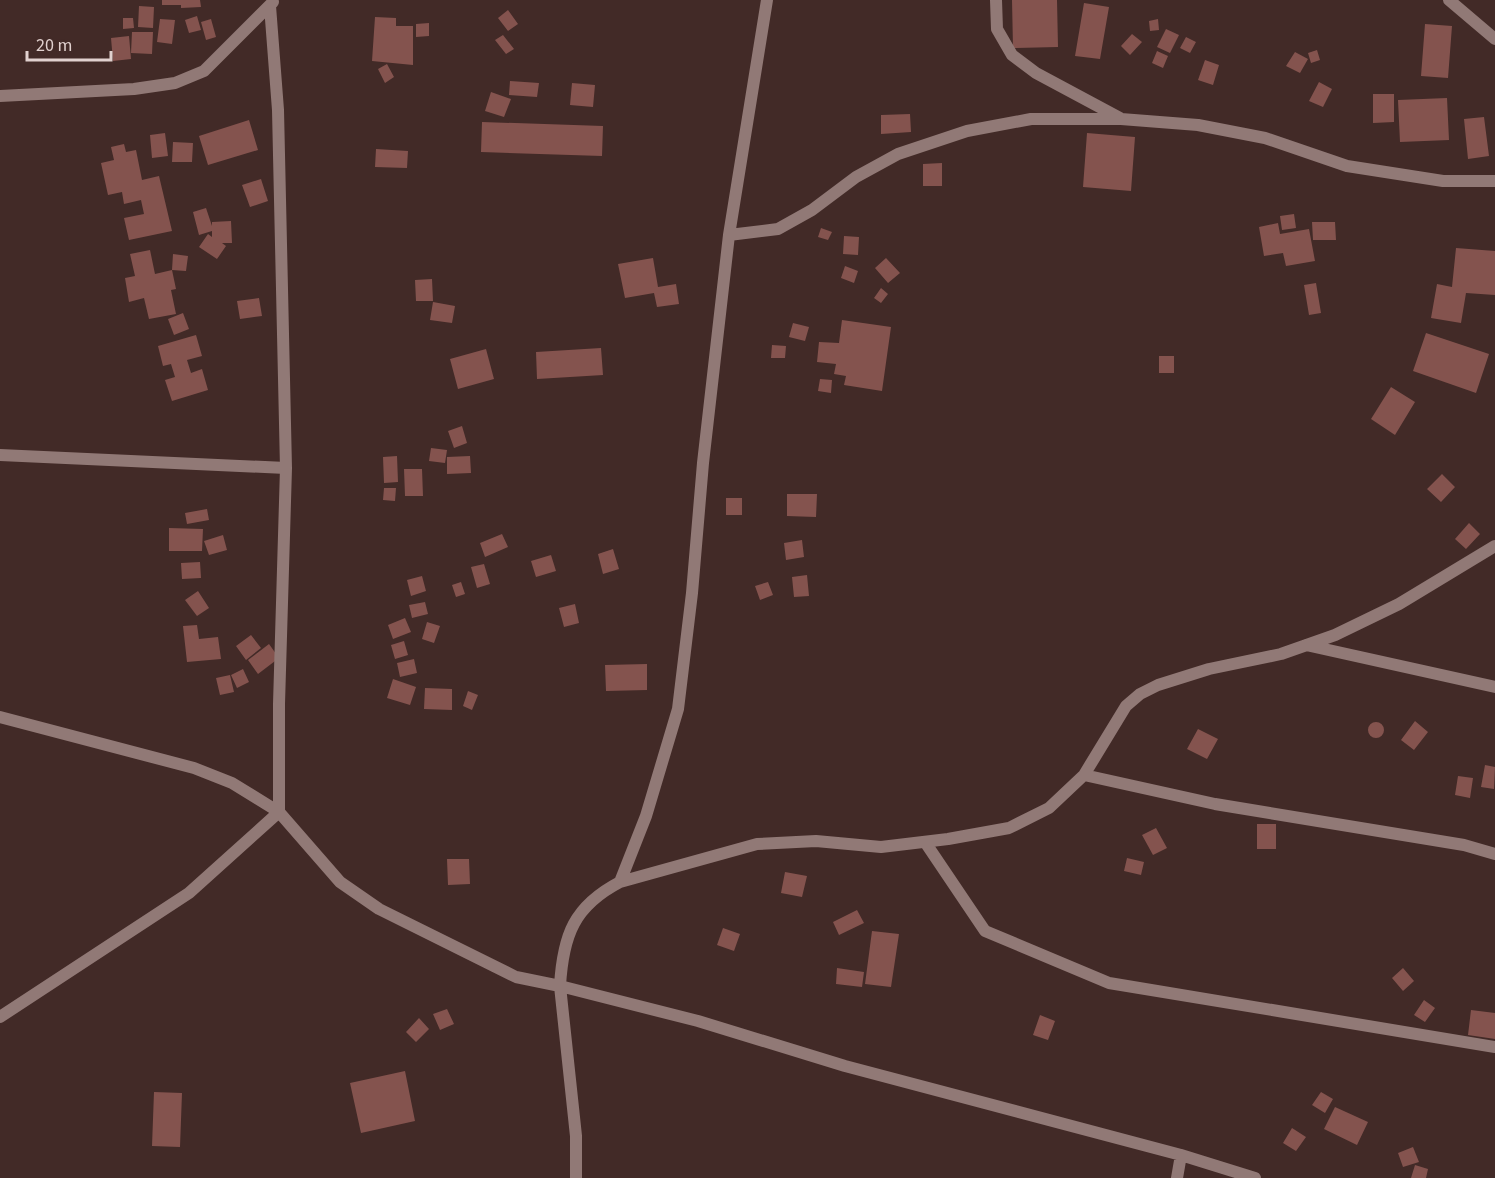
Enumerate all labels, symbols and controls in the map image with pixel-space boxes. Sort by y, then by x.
scale bar [27,24,111,62]
text: 20 m [36,33,72,58]

